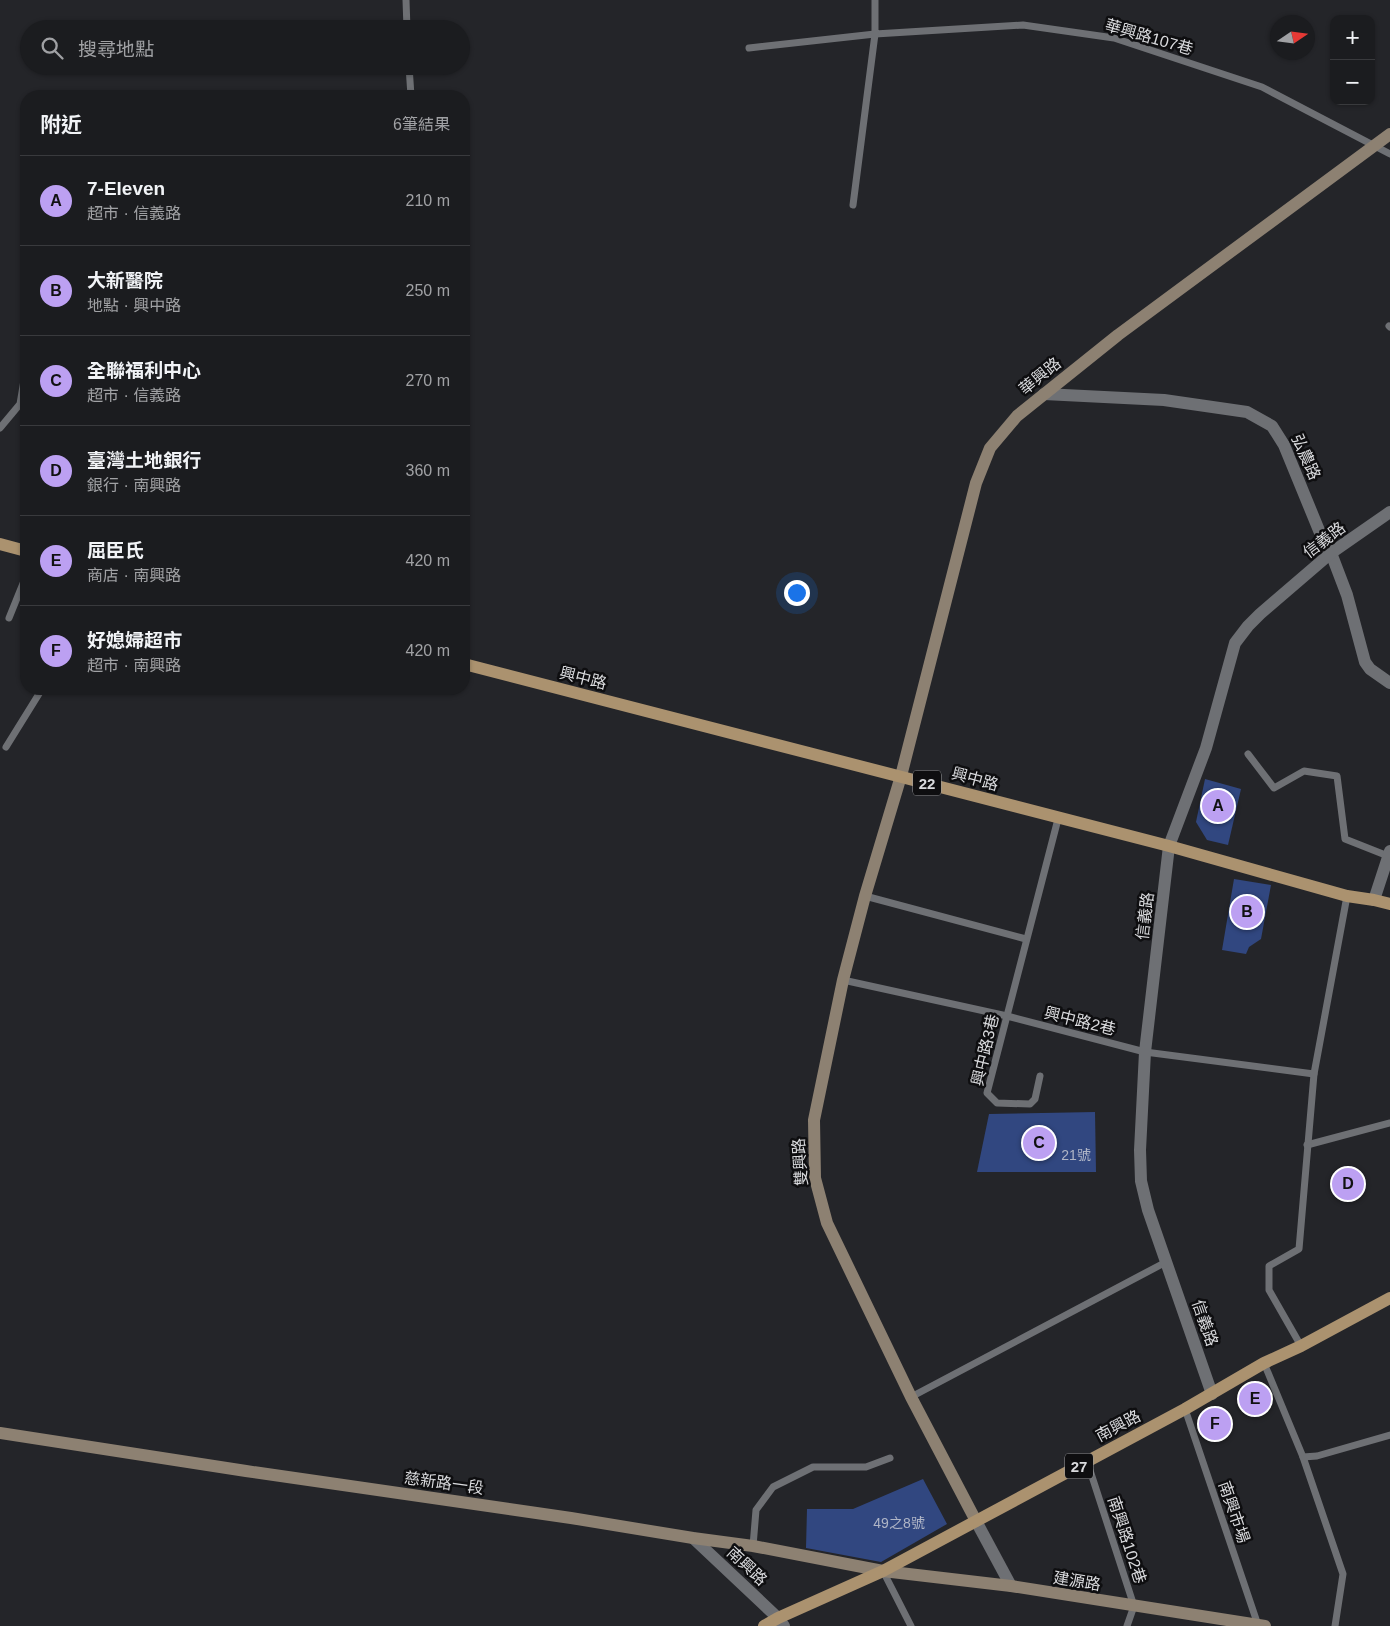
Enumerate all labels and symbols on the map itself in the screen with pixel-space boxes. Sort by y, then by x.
north arrow [1270,15,1315,60]
street label: 華興路107巷 [1103,16,1195,58]
street label: 華興路 [1016,354,1064,398]
street label: 弘農路 [1288,432,1324,482]
street label: 信義路 [1300,519,1348,561]
your location [784,580,810,606]
street label: 興中路 [558,664,608,692]
street label: 興中路 [950,765,1000,793]
road number: 22 [913,770,941,796]
pin: A [1202,787,1234,825]
street label: 信義路 [1134,891,1156,941]
pin: B [1231,893,1263,931]
street label: 興中路2巷 [1043,1004,1117,1038]
street label: 興中路3巷 [969,1013,1001,1087]
pin: C [1023,1124,1055,1162]
street label: 雙興路 [790,1137,810,1187]
house number: 21號 [1061,1147,1091,1163]
pin: D [1332,1165,1364,1203]
street label: 信義路 [1189,1298,1221,1348]
pin: E [1239,1380,1271,1418]
pin: F [1199,1405,1231,1443]
street label: 南興路 [1093,1407,1143,1445]
road number: 27 [1065,1454,1093,1478]
street label: 慈新路一段 [403,1469,485,1497]
street label: 南興市場 [1216,1479,1252,1545]
street label: 南興路102巷 [1105,1494,1149,1586]
house number: 49之8號 [873,1515,925,1531]
street label: 南興路 [724,1543,770,1589]
street label: 建源路 [1052,1569,1102,1593]

